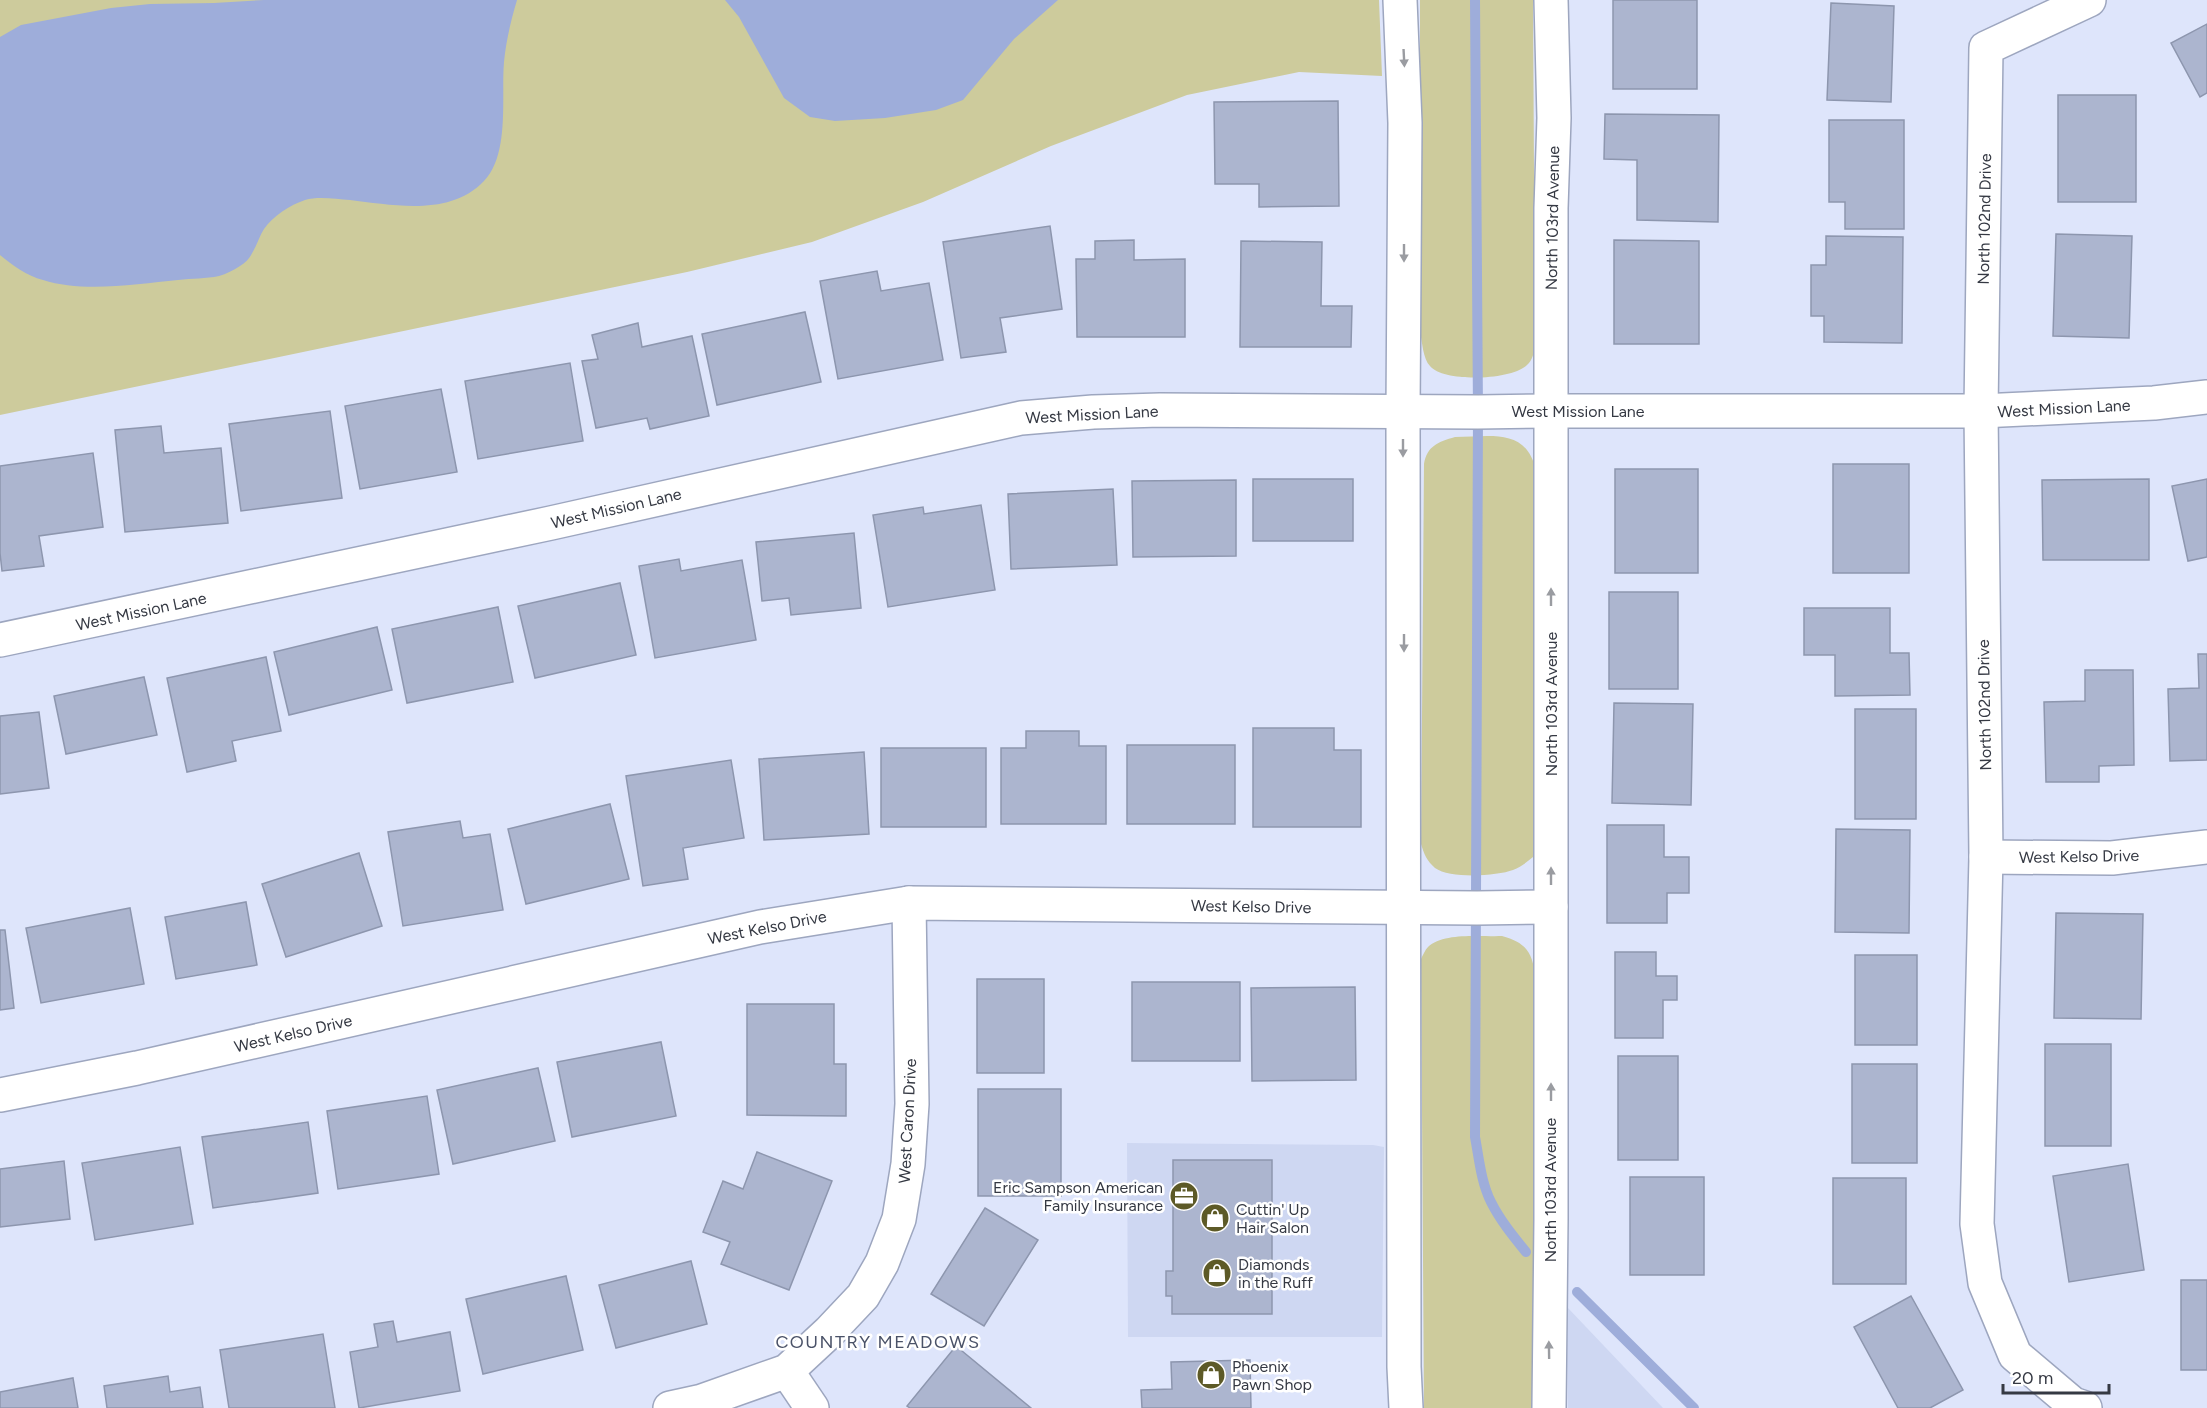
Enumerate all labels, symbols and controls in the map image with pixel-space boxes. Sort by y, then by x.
one-way arrow [1399,49,1408,68]
street label: North 103rd Avenue [1542,145,1563,290]
street label: North 102nd Drive [1974,153,1995,285]
one-way arrow [1400,244,1409,263]
street label: West Mission Lane [1997,396,2131,421]
street label: West Mission Lane [1025,402,1159,427]
street label: West Mission Lane [1511,402,1645,421]
one-way arrow [1398,439,1408,458]
street label: West Mission Lane [549,484,683,533]
one-way arrow [1546,587,1556,606]
street label: West Mission Lane [74,588,208,635]
street label: North 103rd Avenue [1542,632,1561,776]
one-way arrow [1399,634,1409,653]
street label: North 102nd Drive [1974,639,1995,771]
street label: West Kelso Drive [2019,846,2140,867]
one-way arrow [1546,866,1556,885]
street label: West Kelso Drive [1191,896,1312,917]
street label: West Kelso Drive [706,907,828,948]
street label: West Kelso Drive [232,1011,354,1056]
street label: West Caron Drive [895,1058,920,1184]
one-way arrow [1546,1082,1556,1101]
street label: North 103rd Avenue [1541,1118,1560,1262]
place label: Eric Sampson American Family Insurance [993,1178,1163,1215]
office icon: Eric Sampson American Family Insurance [1168,1180,1200,1212]
place label: Cuttin' Up Hair Salon [1236,1200,1309,1237]
shop icon: Cuttin' Up Hair Salon [1199,1202,1231,1234]
place label: Diamonds in the Ruff [1238,1255,1313,1292]
shop icon: Diamonds in the Ruff [1201,1257,1233,1289]
district label: COUNTRY MEADOWS [775,1331,981,1353]
one-way arrow [1545,1340,1554,1359]
place label: Phoenix Pawn Shop [1232,1357,1312,1394]
scale bar [2003,1357,2110,1395]
shop icon: Phoenix Pawn Shop [1195,1359,1227,1391]
text: 20 m [2012,1367,2053,1389]

